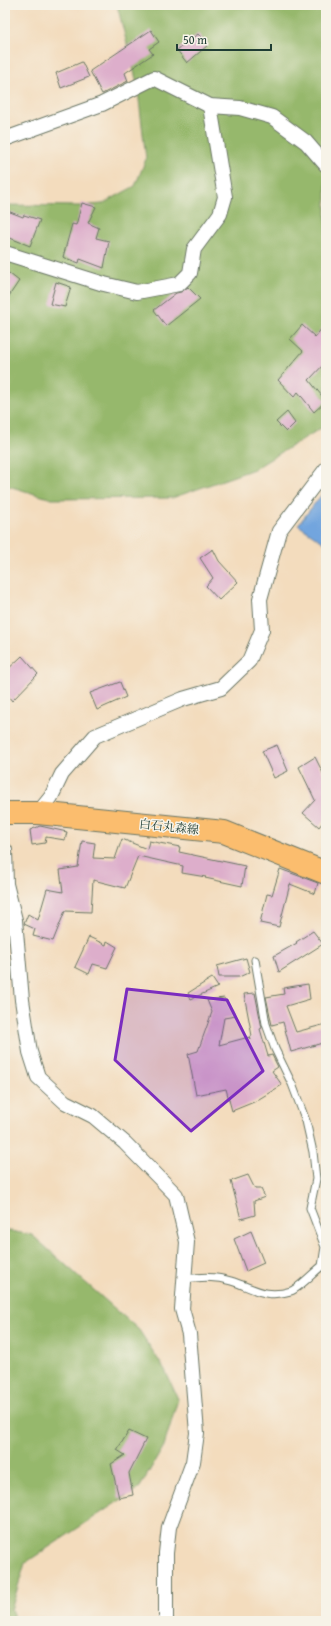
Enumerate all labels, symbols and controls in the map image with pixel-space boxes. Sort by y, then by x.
scale bar [177,26,271,52]
text: 50 m [183,31,207,48]
street label: 白石丸森線 [138,815,200,838]

